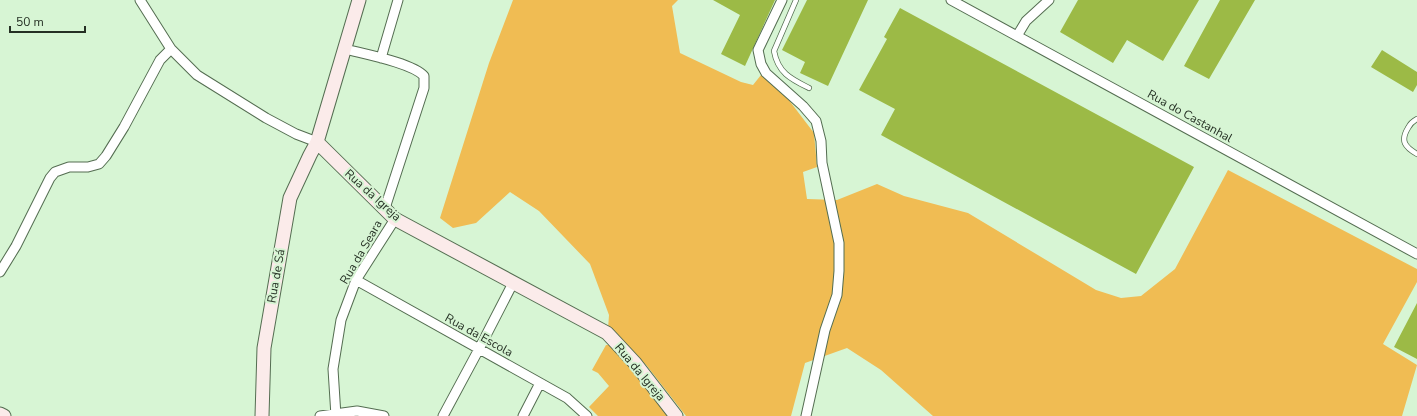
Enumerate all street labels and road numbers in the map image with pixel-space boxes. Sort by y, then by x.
street label: Rua do Castanhal [1145,86,1236,146]
street label: Rua da Igreja [341,165,405,225]
street label: Rua da Seara [336,217,386,287]
street label: Rua de Sá [263,248,289,304]
street label: Rua da Escola [442,310,516,360]
street label: Rua da Igreja [611,340,669,404]

